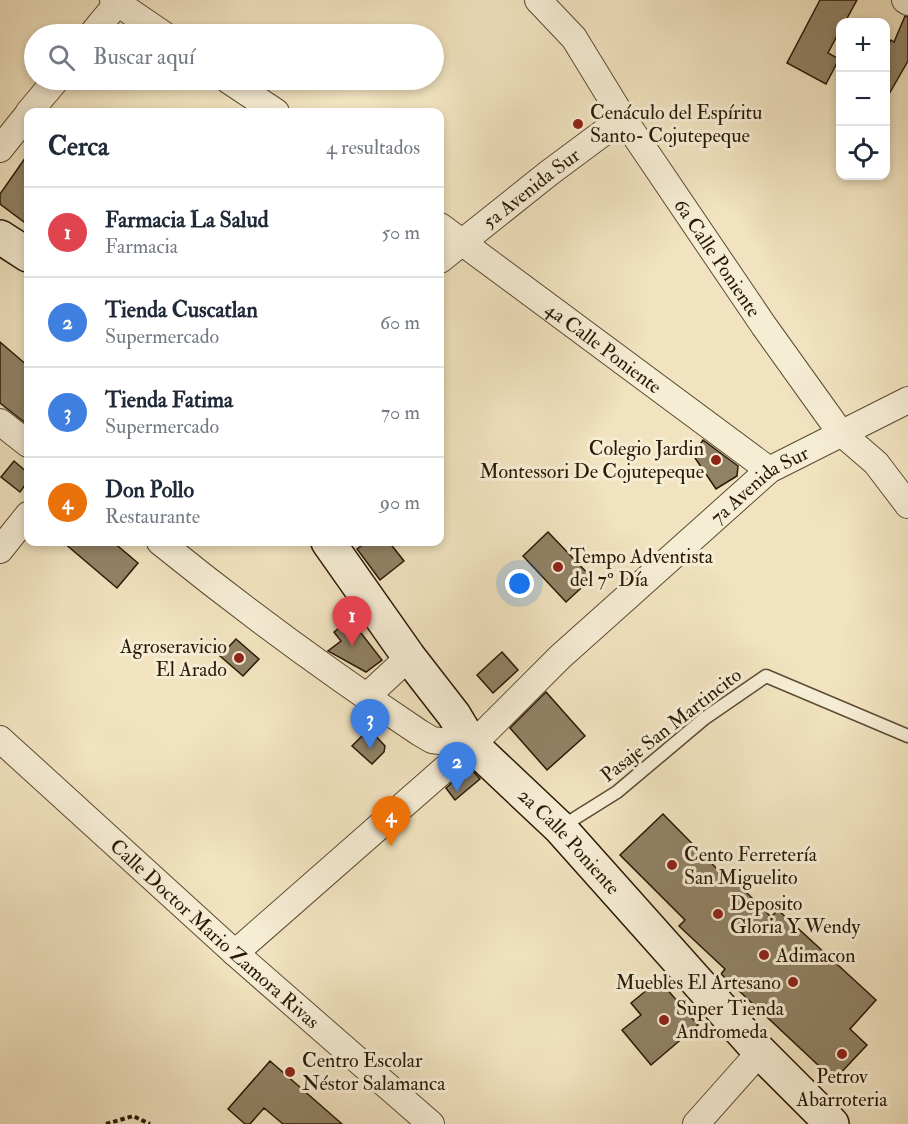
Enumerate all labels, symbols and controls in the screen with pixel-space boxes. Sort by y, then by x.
map controls [836,18,890,180]
button: + [836,18,890,72]
search box [24,24,444,90]
icon: search [45,41,78,74]
text: Buscar aquí [93,43,195,71]
button: − [836,72,890,126]
place label: Cenáculo del Espíritu Santo- Cojutepeque [590,100,762,149]
marker: Cenáculo del Espíritu Santo- Cojutepeque [571,117,585,131]
button: locate [836,126,890,180]
text: Cerca [48,131,109,163]
text: 4 resultados [326,135,420,160]
street label: 5a Avenida Sur [477,142,585,234]
street label: 6a Calle Poniente [669,194,767,322]
text: Farmacia La Salud [105,206,269,234]
text: 1 [64,220,71,245]
text: 50 m [381,220,420,245]
text: Farmacia [105,234,178,259]
text: Tienda Cuscatlan [105,296,258,324]
street label: 4a Calle Poniente [541,296,667,399]
text: 2 [62,310,73,335]
text: 60 m [380,310,420,335]
text: Supermercado [105,324,219,349]
text: Tienda Fatima [105,386,233,414]
text: 3 [64,400,71,425]
text: 70 m [381,400,420,425]
text: Supermercado [105,414,219,439]
place label: Colegio Jardin Montessori De Cojutepeque [480,436,704,485]
street label: 7a Avenida Sur [705,439,813,529]
marker: Colegio Jardin Montessori De Cojutepeque [709,453,723,467]
text: Don Pollo [105,476,194,504]
text: 4 [62,490,73,515]
text: 90 m [380,490,420,515]
text: Restaurante [105,504,200,529]
place label: Tempo Adventista del 7º Día [570,544,714,592]
marker: Tempo Adventista del 7º Día [551,560,565,574]
your location [505,569,534,598]
pin: 1 [332,596,372,646]
place label: Agroseravicio El Arado [119,634,227,682]
marker: Agroseravicio El Arado [232,651,246,665]
street label: Pasaje San Martincito [596,662,746,788]
pin: 3 [350,700,389,749]
pin: 2 [438,742,476,792]
street label: 2a Calle Poniente [513,783,626,900]
pin: 4 [372,796,410,846]
street label: Calle Doctor Mario Zamora Rivas [105,833,325,1034]
place label: Cento Ferretería San Miguelito [684,842,818,890]
marker: Cento Ferretería San Miguelito [665,858,679,872]
place label: Deposito Gloria Y Wendy [730,891,862,939]
marker: Deposito Gloria Y Wendy [711,907,725,921]
place label: Adimacon [775,943,856,968]
marker: Adimacon [757,948,771,962]
place label: Muebles El Artesano [615,970,781,995]
marker: Muebles El Artesano [786,975,800,989]
place label: Super Tienda Andromeda [675,996,785,1044]
marker: Super Tienda Andromeda [657,1013,671,1027]
marker: Petrov Abarroteria [835,1047,849,1061]
place label: Centro Escolar Néstor Salamanca [302,1048,446,1096]
place label: Petrov Abarroteria [795,1064,888,1112]
marker: Centro Escolar Néstor Salamanca [283,1065,297,1079]

